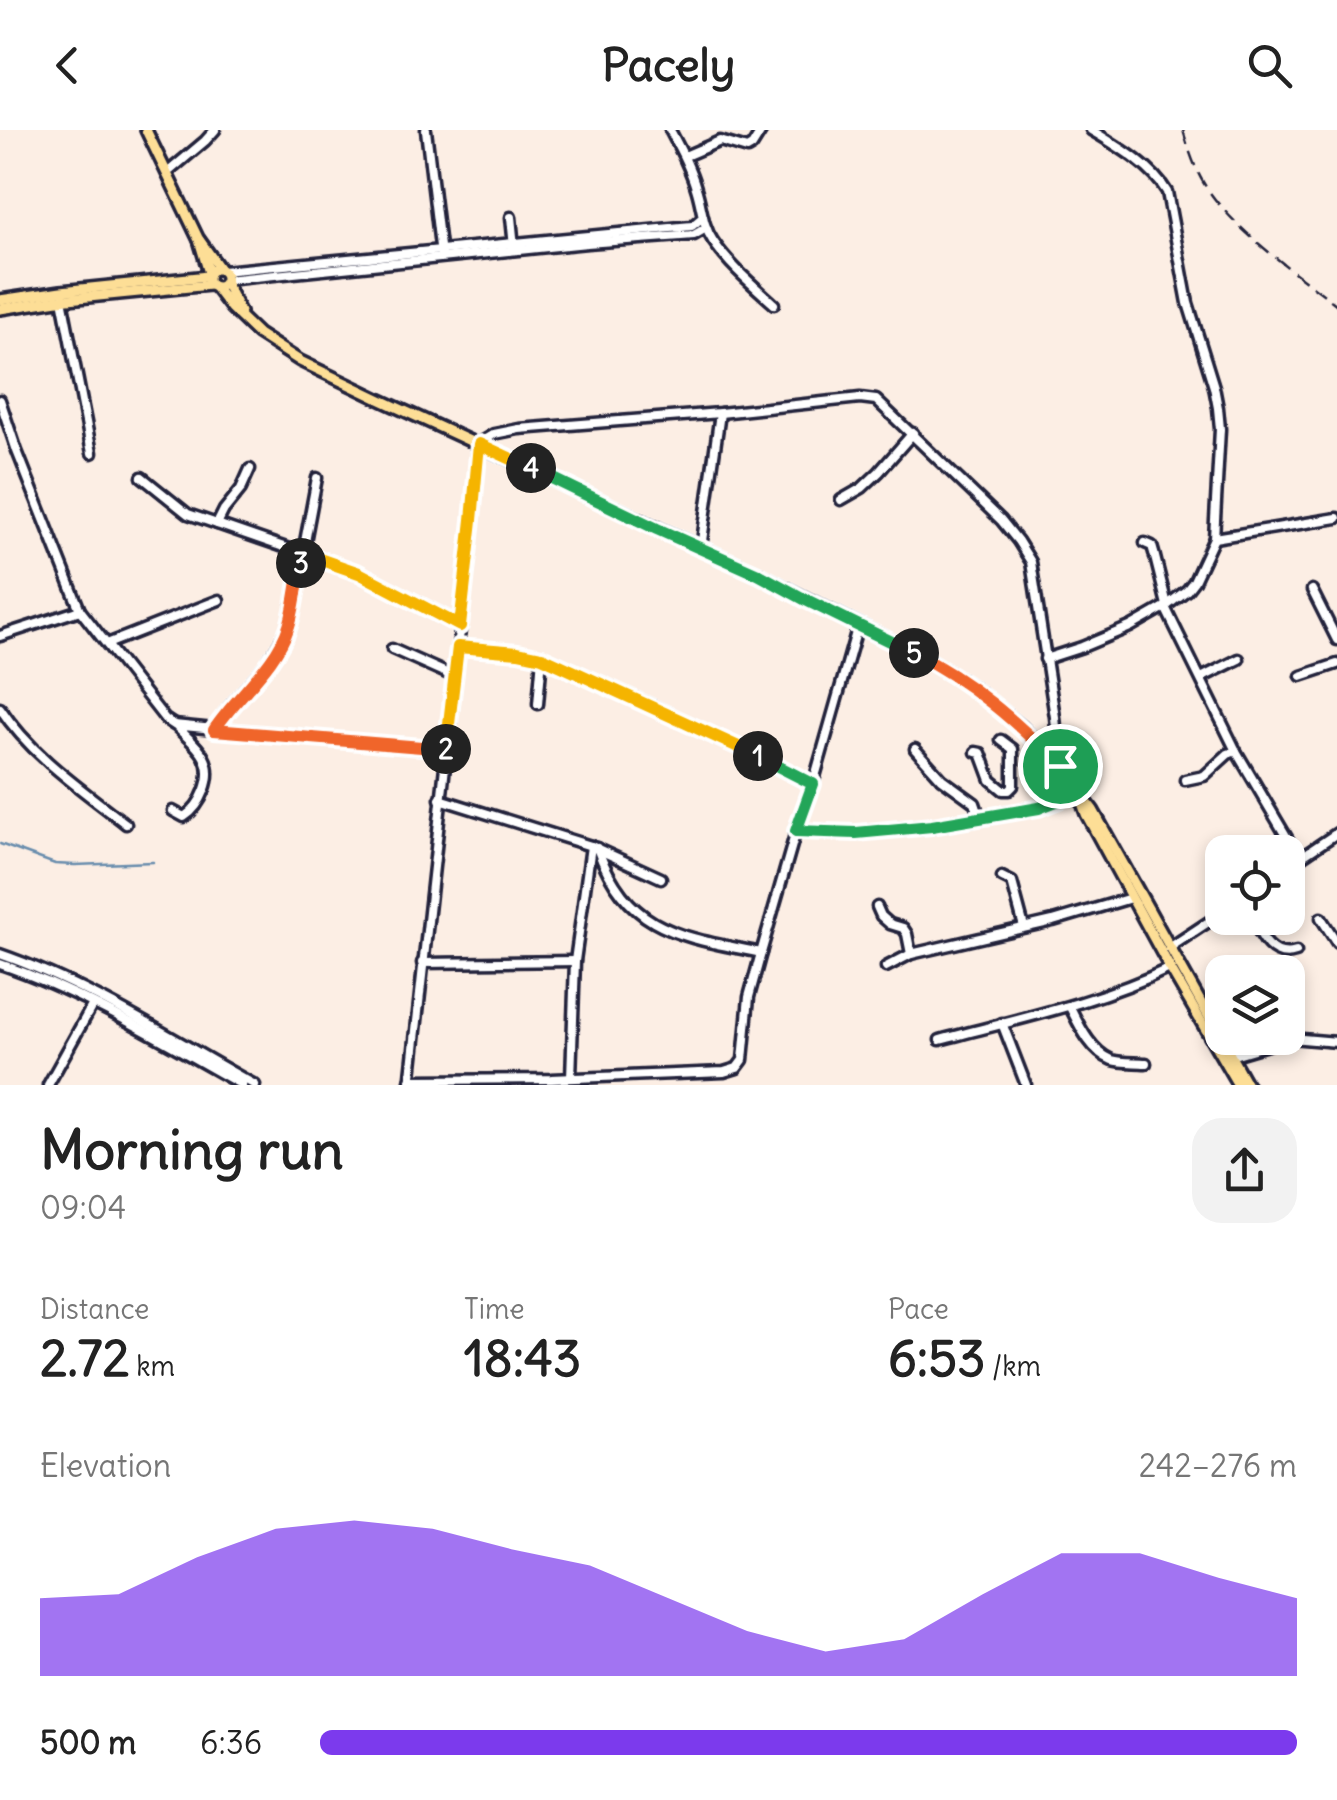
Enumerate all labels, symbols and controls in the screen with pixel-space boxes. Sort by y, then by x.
text: Pacely [602,37,735,93]
icon: back [40,38,95,93]
icon: search [1242,38,1297,93]
pin: 4 [506,443,556,493]
text: 4 [523,450,539,486]
pin: 3 [276,538,326,588]
text: 3 [293,545,309,581]
pin: 5 [889,628,939,678]
text: 5 [906,635,922,671]
pin: 2 [421,724,471,774]
pin [1018,724,1103,809]
text: 2 [438,731,454,767]
pin: 1 [733,731,783,781]
text: 1 [752,738,764,774]
icon: arrive [1033,739,1088,794]
map controls [1205,835,1305,1055]
button: locate [1205,835,1305,935]
button: layers [1205,955,1305,1055]
text: Morning run [40,1115,344,1184]
button: share [1192,1118,1297,1223]
text: 09:04 [40,1187,126,1228]
text: Distance [40,1291,149,1327]
text: Time [464,1291,525,1327]
text: Pace [888,1291,949,1327]
text: 2.72 [40,1327,130,1390]
text: 18:43 [464,1327,581,1390]
text: 6:53 [888,1327,985,1390]
text: km [130,1348,175,1384]
text: /km [985,1348,1041,1384]
text: Elevation [40,1445,171,1486]
text: 242–276 m [1139,1445,1297,1486]
text: 500 m [40,1722,136,1763]
text: 6:36 [200,1722,262,1763]

